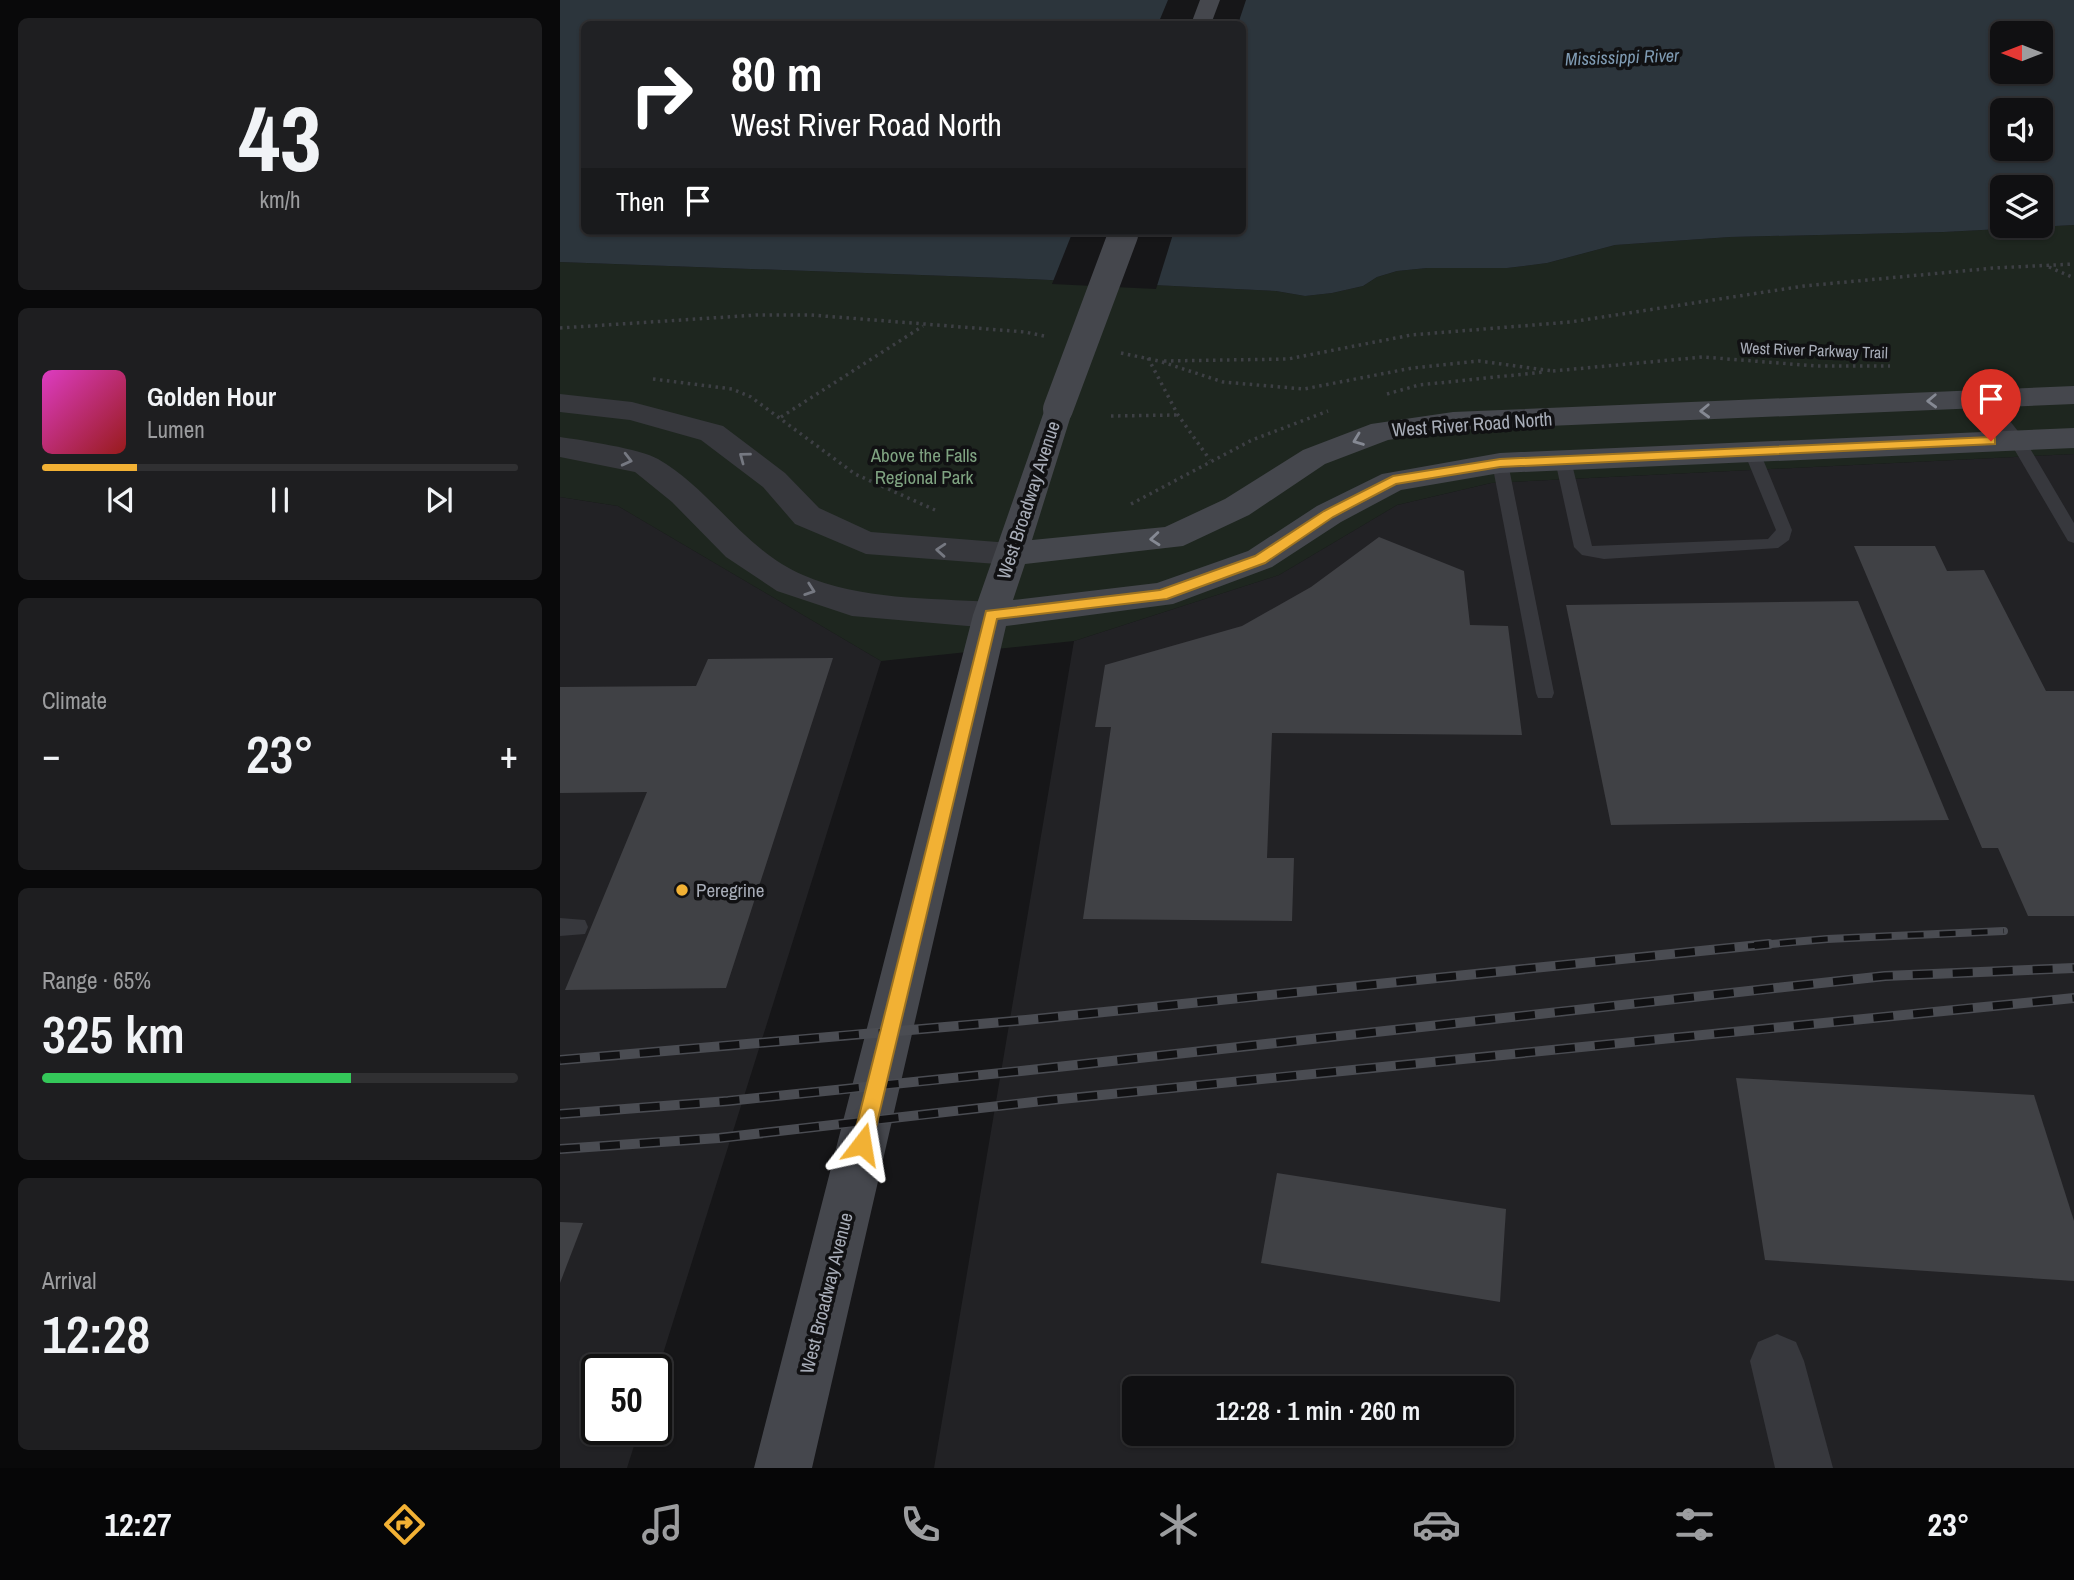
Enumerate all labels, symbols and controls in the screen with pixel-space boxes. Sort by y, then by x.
north arrow [1990,21,2053,84]
map controls [1990,21,2053,238]
text: 80 m [731,40,823,106]
water label: Mississippi River [1565,42,1680,71]
icon: right [616,49,707,140]
text: 43 [239,77,322,199]
button: sound [1990,98,2053,161]
text: West River Road North [731,103,1002,146]
button: layers [1990,175,2053,238]
icon: arrive [679,182,717,220]
text: km/h [260,184,300,215]
text: Then [616,184,665,219]
street label: West River Parkway Trail [1740,336,1888,364]
pin [1961,369,2021,441]
text: Golden Hour [147,379,276,414]
icon: arrive [1972,380,2010,418]
one-way arrow [1927,394,1938,409]
one-way arrow [1699,403,1710,418]
street label: West River Road North [1391,405,1553,443]
text: Lumen [147,414,205,445]
street label: West Broadway Avenue [990,418,1066,582]
one-way arrow [1352,432,1364,446]
park label: Above the Falls Regional Park [870,442,978,490]
one-way arrow [621,452,633,466]
one-way arrow [739,452,751,465]
icon: previous [102,481,140,519]
icon: pause [261,481,299,519]
icon: next [420,481,458,519]
one-way arrow [1149,532,1161,547]
one-way arrow [936,543,947,558]
one-way arrow [803,582,815,596]
text: Climate [42,685,107,716]
text: 23° [246,719,314,789]
text: − [42,729,60,780]
text: + [500,729,518,780]
place label: Peregrine [696,877,764,903]
marker: Peregrine [674,882,690,898]
text: Range · 65% [42,965,151,996]
text: 325 km [42,999,185,1069]
position arrow [825,1107,899,1181]
street label: West Broadway Avenue [793,1210,859,1376]
text: Arrival [42,1265,97,1296]
text: 12:28 [42,1299,150,1369]
speed limit sign: 50 [581,1354,672,1445]
text: 12:28 · 1 min · 260 m [1216,1393,1420,1428]
icon: directions [380,1500,429,1549]
icon: music [638,1500,687,1549]
icon: phone [896,1500,945,1549]
icon: climate [1154,1500,1203,1549]
icon: car [1412,1500,1461,1549]
icon: filters [1670,1500,1719,1549]
text: 12:27 [104,1503,172,1546]
text: 23° [1928,1503,1970,1546]

